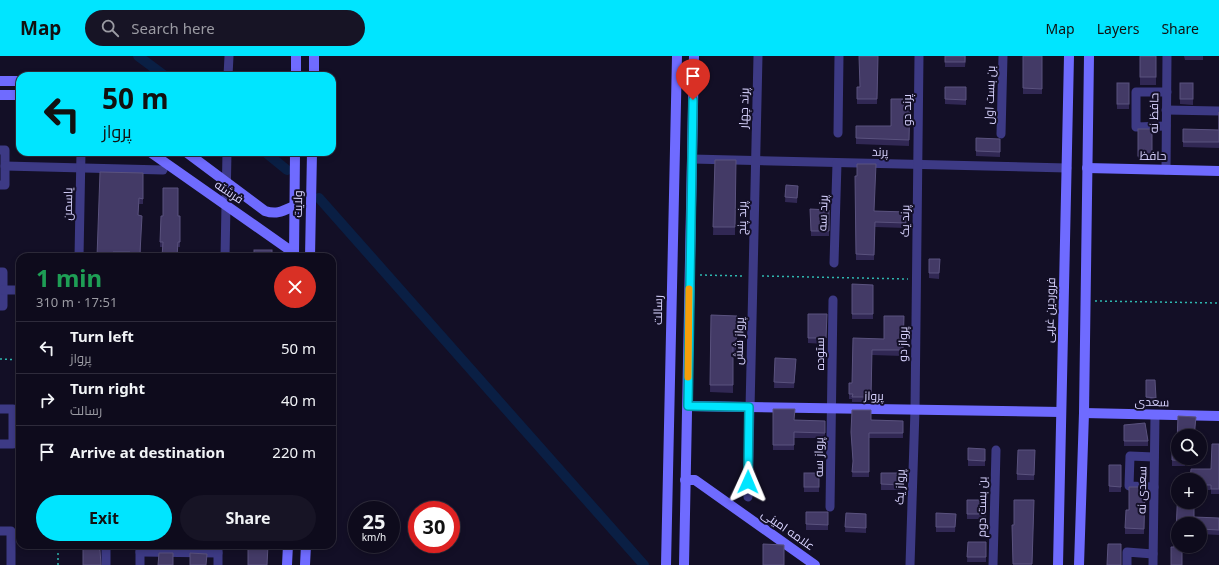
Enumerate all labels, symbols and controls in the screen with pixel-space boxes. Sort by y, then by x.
search box [85,10,365,46]
text: Map [20,15,61,41]
icon: search [99,17,121,39]
text: Search here [131,18,215,38]
text: Map [1046,19,1075,38]
text: Layers [1097,19,1139,38]
text: Share [1161,19,1199,38]
pin [676,59,710,100]
icon: arrive [682,65,704,87]
street label: بن بست اول [980,65,999,125]
text: 50 m [102,79,169,117]
street label: پرند چهار [734,86,754,130]
icon: left [36,88,88,140]
street label: پرند دو [898,93,916,126]
street label: حافظ نه [1145,93,1162,133]
text: پرواز [102,119,132,143]
street label: پرند [872,143,889,161]
street label: حافظ [1139,147,1167,164]
street label: فرشته [212,176,247,207]
street label: یاسمن [59,186,76,221]
street label: ولایت [289,190,306,218]
street label: پرند سه [813,194,833,232]
street label: پرند پنج [733,200,751,235]
street label: پرند یک [896,204,914,237]
text: 1 min [36,261,102,294]
button: close [274,266,316,308]
street label: فروردین غربی [1040,277,1059,343]
text: 310 m · 17:51 [36,293,117,311]
street label: رسالت [649,295,666,325]
street label: پرواز شش [729,316,749,365]
street label: پرواز دو [894,325,912,362]
text: Turn left [70,326,134,346]
icon: left [36,337,58,359]
street label: ستوده [811,337,828,371]
text: 50 m [281,338,316,358]
text: پرواز [70,349,91,367]
text: Turn right [70,378,145,398]
street label: پرواز [863,387,885,405]
icon: right [36,389,58,411]
text: 40 m [281,390,316,410]
street label: سعدی [1134,393,1170,410]
text: رسالت [70,401,102,419]
map controls [1171,429,1207,553]
button: search [1171,429,1207,465]
street label: پرواز سه [810,436,828,477]
icon: arrive [36,441,58,463]
text: Arrive at destination [70,442,225,462]
text: 220 m [272,442,316,462]
position arrow [727,461,769,503]
street label: سعدی نه [1133,466,1150,514]
street label: پرواز یک [890,468,910,505]
button: + [1171,473,1207,509]
street label: بن بست دوم [972,476,991,538]
button: Exit [36,495,172,541]
button: Share [180,495,316,541]
speed limit sign: 30 [408,501,460,553]
street label: علامه امینی [758,505,818,554]
text: 25 [363,508,385,535]
button: − [1171,517,1207,553]
text: km/h [362,530,386,544]

